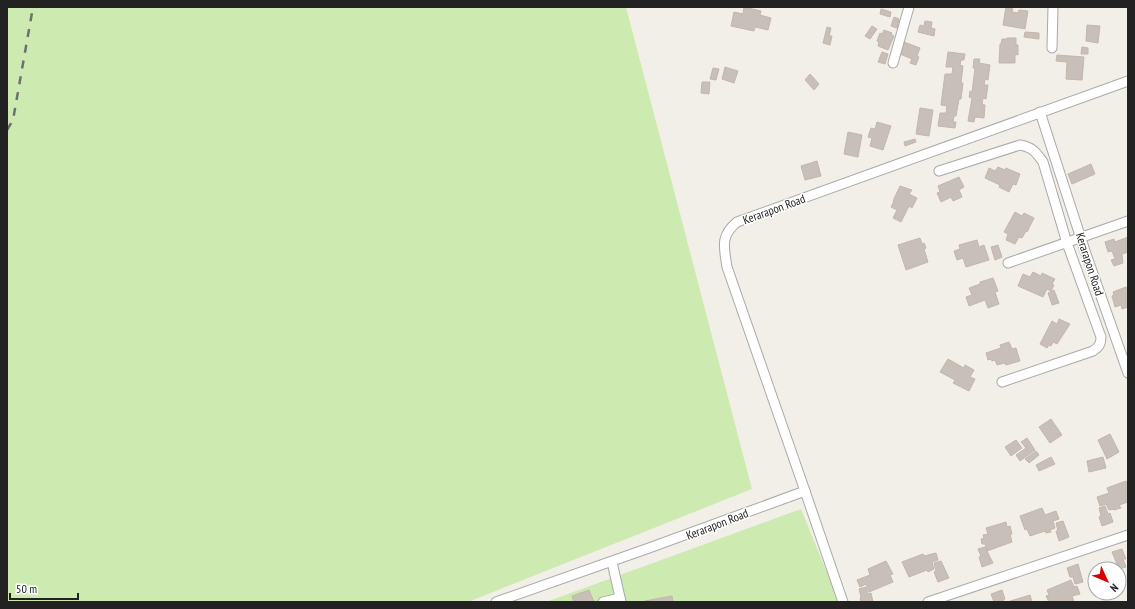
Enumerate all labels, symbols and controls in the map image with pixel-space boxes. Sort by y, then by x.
street label: Kerarapon Road [741,191,807,227]
street label: Kerarapon Road [1073,231,1107,297]
street label: Kerarapon Road [684,505,750,543]
north arrow [1087,561,1127,601]
scale bar [10,575,78,601]
text: 50 m [16,581,37,596]
text: N [1107,581,1121,595]

